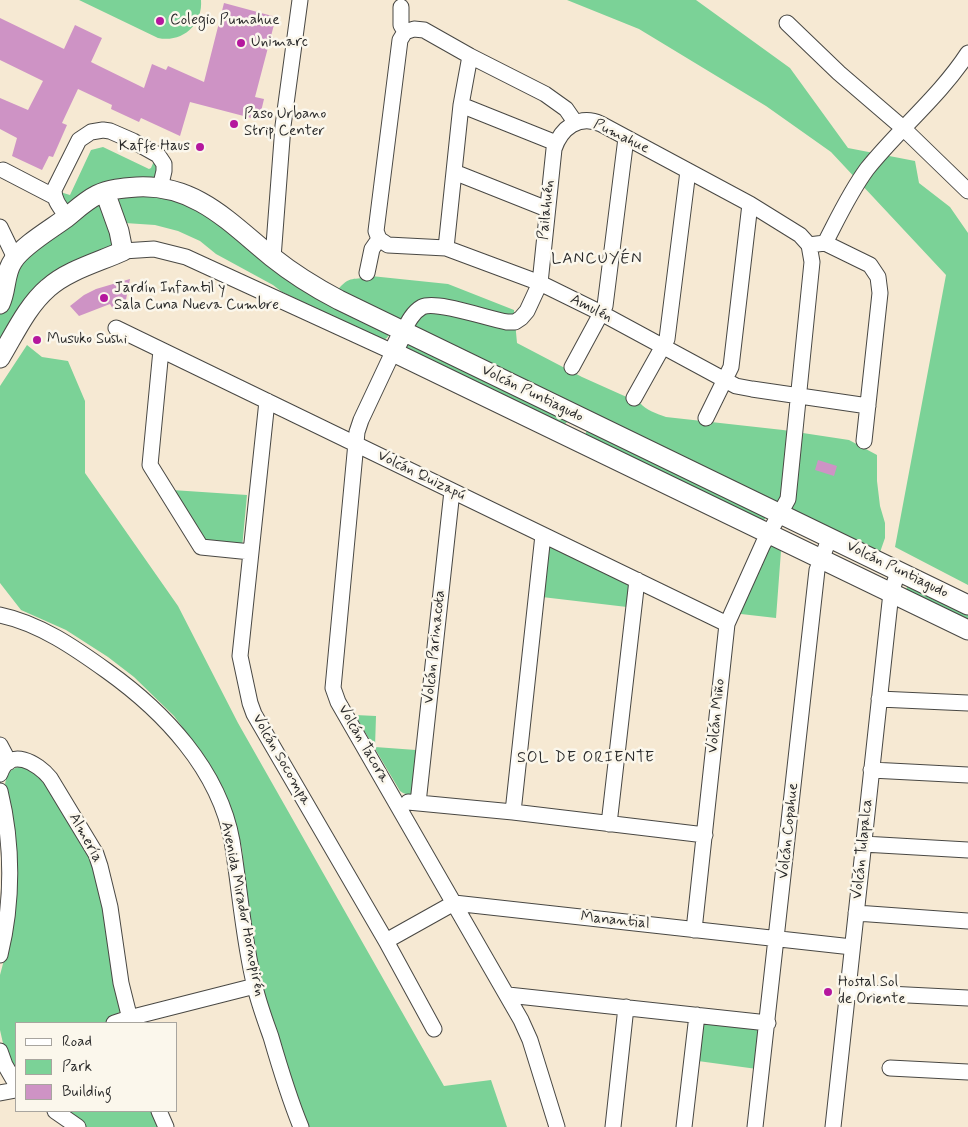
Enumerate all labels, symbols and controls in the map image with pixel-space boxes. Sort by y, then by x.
place label: Colegio Pumahue [170,12,280,30]
marker: Colegio Pumahue [154,15,166,27]
place label: Unimarc [251,34,308,52]
marker: Unimarc [235,37,247,49]
place label: Paso Urbano Strip Center [244,106,326,141]
street label: Pumahue [590,116,652,158]
marker: Paso Urbano Strip Center [228,118,240,130]
place label: Kaffe Haus [119,138,190,156]
marker: Kaffe Haus [194,141,206,153]
street label: Pailahuén [535,179,559,241]
district label: LANCUYÉN [551,250,643,270]
place label: Jardín Infantil y Sala Cuna Nueva Cumbre [114,280,279,315]
street label: Amulén [567,291,615,327]
marker: Jardín Infantil y Sala Cuna Nueva Cumbre [98,292,110,304]
place label: Musuko Sushi [47,331,127,349]
marker: Musuko Sushi [31,334,43,346]
street label: Volcán Puntiagudo [478,362,586,426]
street label: Volcán Quizapú [374,447,468,505]
street label: Volcán Puntiagudo [843,538,951,602]
street label: Volcán Parinacota [420,589,450,705]
street label: Volcán Miño [704,678,730,754]
street label: Volcán Tacora [334,702,392,786]
street label: Volcán Socompa [248,711,314,809]
district label: SOL DE ORIENTE [514,749,658,769]
street label: Volcán Copahue [775,782,803,880]
street label: Volcán Tulapalca [849,798,877,900]
street label: Almería [64,810,106,866]
street label: Avenida Mirador Hornopirén [216,820,268,998]
street label: Manantial [580,908,650,934]
place label: Hostal Sol de Oriente [838,974,906,1009]
marker: Hostal Sol de Oriente [822,986,834,998]
legend [15,1022,178,1112]
text: Road [62,1032,92,1052]
text: Park [62,1057,92,1077]
text: Building [62,1082,112,1102]

